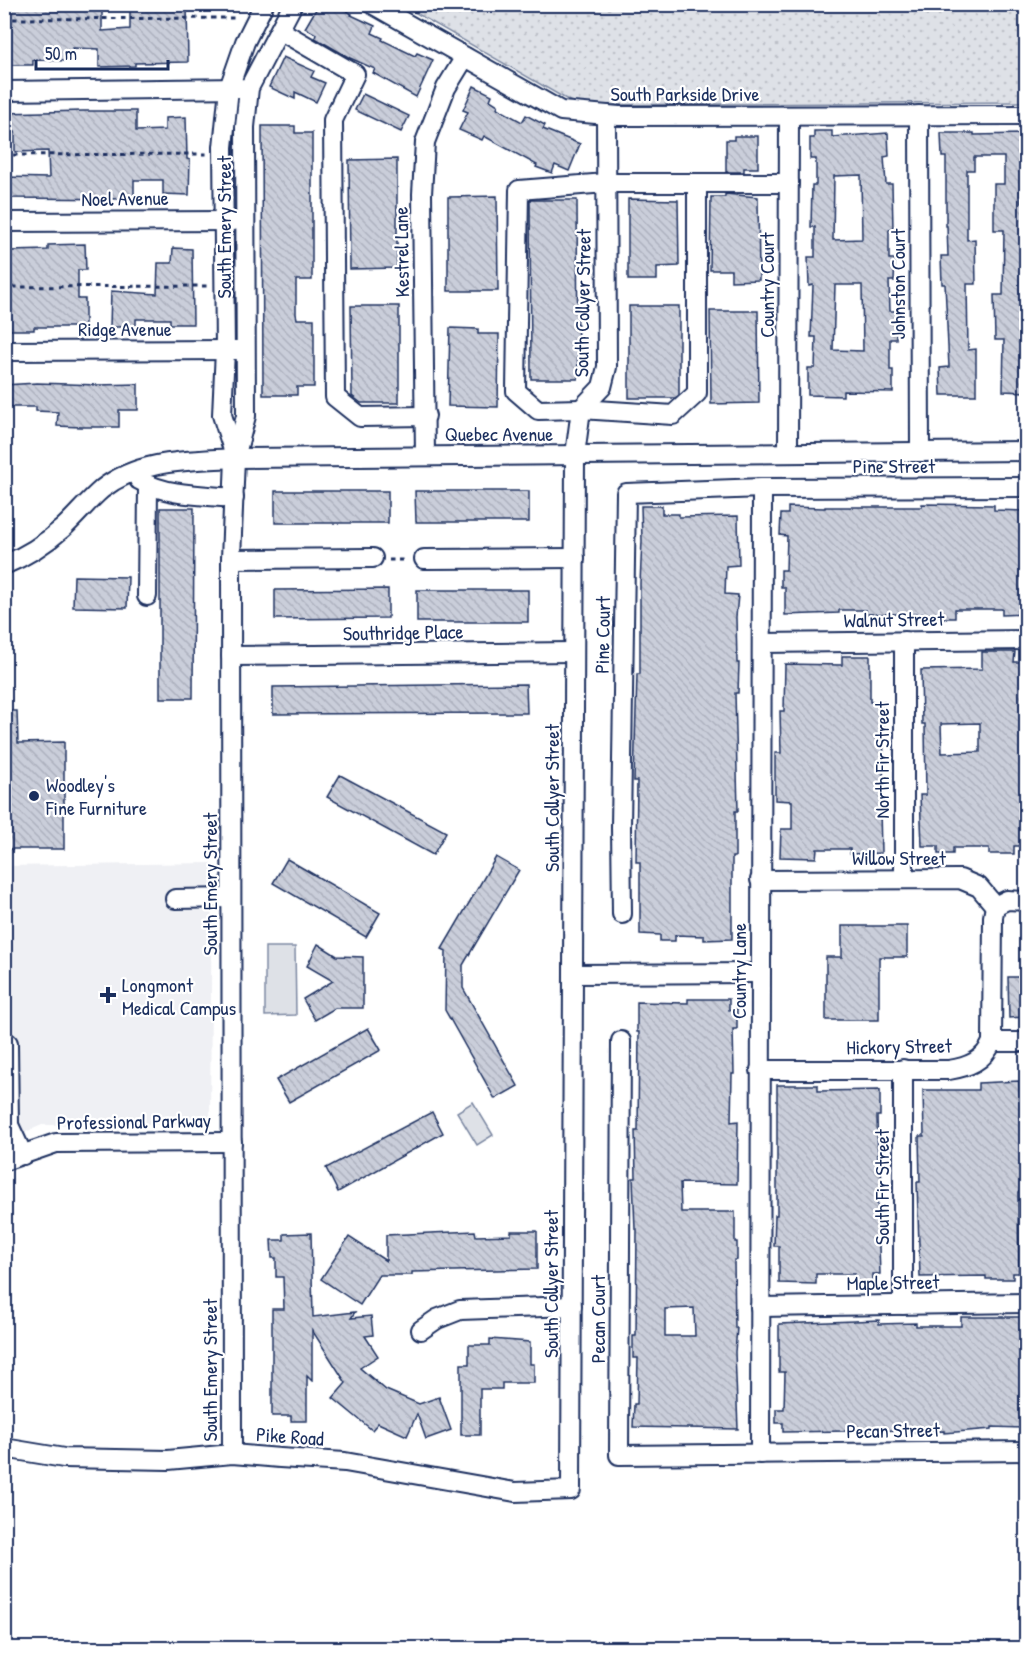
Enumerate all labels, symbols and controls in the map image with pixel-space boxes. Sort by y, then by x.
scale bar [36,33,168,71]
text: 50 m [45,41,77,66]
street label: South Parkside Drive [611,80,759,107]
street label: South Emery Street [210,154,237,298]
street label: Noel Avenue [81,184,169,212]
street label: Kestrel Lane [387,206,415,298]
street label: Johnston Court [884,227,911,339]
street label: South Collyer Street [567,228,597,377]
street label: Country Court [753,231,780,338]
street label: Ridge Avenue [78,315,172,342]
street label: Quebec Avenue [445,420,553,447]
street label: Pine Street [853,452,936,479]
street label: Pine Court [588,595,616,674]
street label: Walnut Street [843,605,946,633]
street label: Southridge Place [343,617,463,647]
street label: North Fir Street [868,700,895,819]
street label: South Collyer Street [538,723,565,872]
place label: Woodley's Fine Furniture [45,771,147,821]
marker: Woodley's Fine Furniture [27,789,41,803]
street label: South Emery Street [196,811,223,955]
street label: Willow Street [852,844,947,871]
street label: Country Lane [725,923,752,1019]
place label: Longmont Medical Campus [122,971,237,1021]
marker: Longmont Medical Campus [99,986,117,1004]
street label: Hickory Street [846,1032,953,1060]
street label: Professional Parkway [57,1106,211,1136]
street label: South Fir Street [868,1128,895,1245]
street label: South Collyer Street [537,1209,564,1358]
street label: Maple Street [846,1268,941,1296]
street label: Pecan Court [584,1274,611,1363]
street label: South Emery Street [196,1297,223,1441]
street label: Pecan Street [846,1416,941,1444]
street label: Pike Road [255,1420,325,1452]

